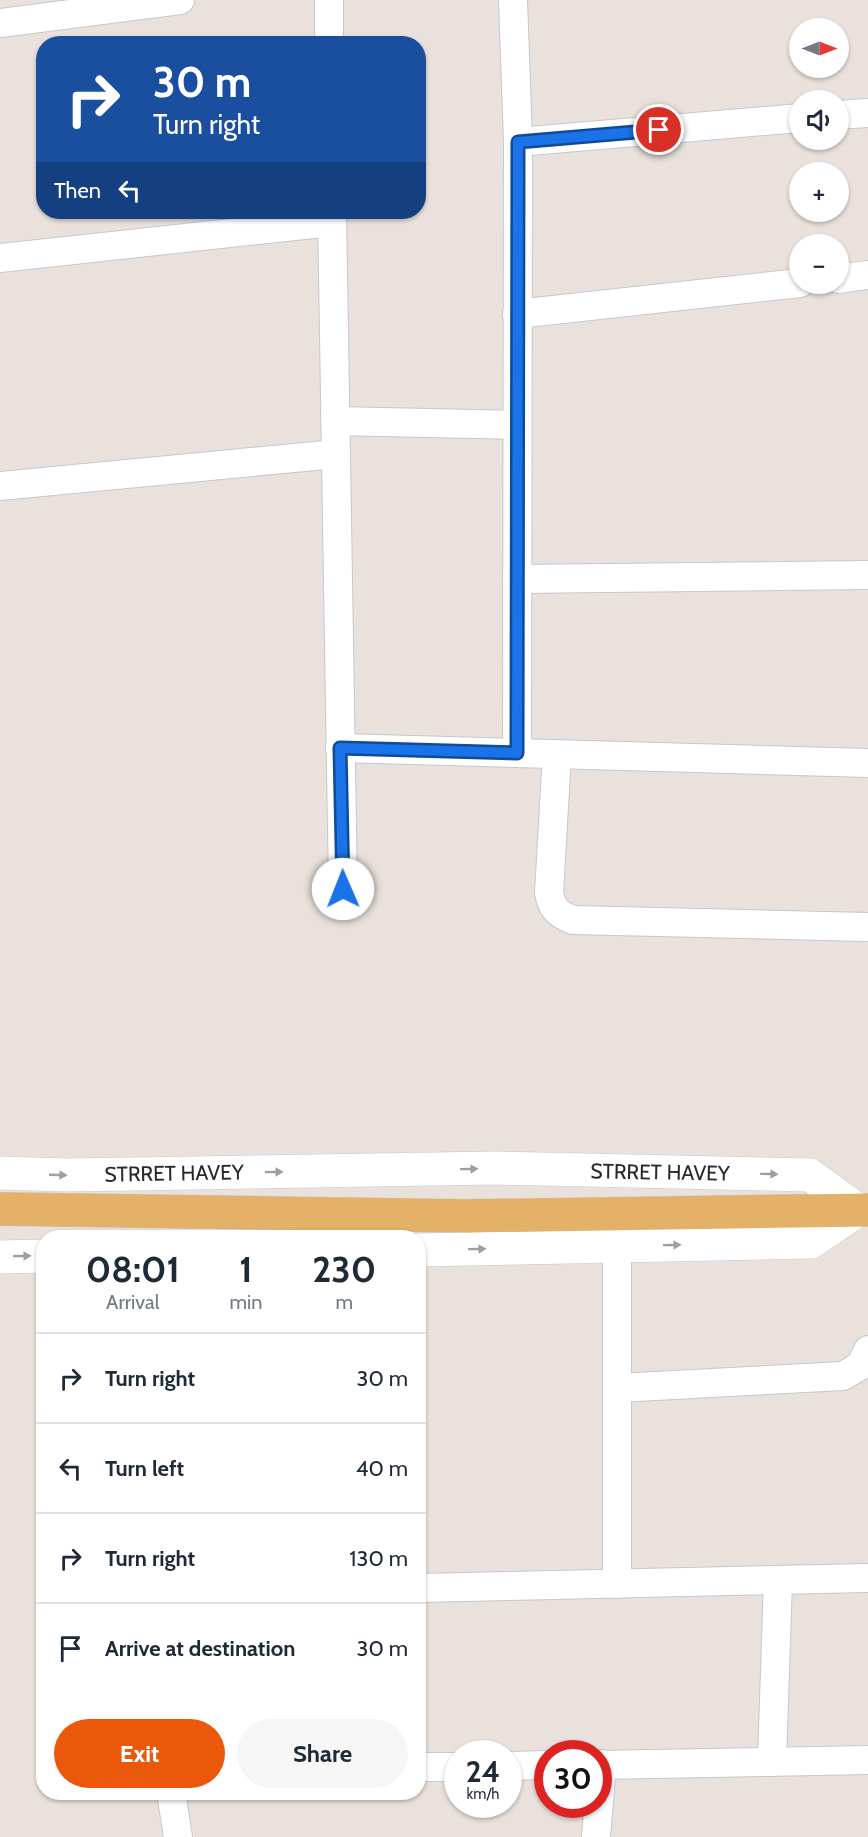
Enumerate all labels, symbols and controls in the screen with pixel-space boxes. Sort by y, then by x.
north arrow [789,18,849,78]
map controls [789,18,849,294]
text: 30 m [153,56,251,108]
icon: right [54,60,132,138]
button: sound [789,90,849,150]
pin [633,104,684,155]
text: Turn right [153,108,260,141]
icon: arrive [642,113,675,146]
button: + [789,162,849,222]
icon: left [113,174,146,207]
text: Then [54,177,101,204]
button: − [789,234,849,294]
position arrow [311,857,375,921]
street label: STRRET HAVEY [590,1158,731,1186]
street label: STRRET HAVEY [104,1159,245,1187]
one-way arrow [460,1164,479,1174]
one-way arrow [265,1167,284,1177]
one-way arrow [760,1169,779,1179]
one-way arrow [49,1170,68,1179]
one-way arrow [662,1240,681,1250]
one-way arrow [467,1244,486,1254]
text: 08:01 [86,1247,180,1291]
text: 1 [239,1247,253,1291]
text: 230 [312,1247,376,1291]
one-way arrow [12,1252,31,1261]
text: Arrival [106,1290,159,1314]
text: min [229,1290,262,1314]
text: m [335,1290,353,1314]
icon: right [54,1362,87,1395]
text: Turn right [105,1365,195,1392]
text: 30 m [356,1365,408,1392]
icon: left [54,1452,87,1485]
text: Turn left [105,1455,184,1482]
text: 40 m [356,1455,408,1482]
icon: right [54,1542,87,1575]
text: Turn right [105,1545,195,1572]
text: 130 m [349,1545,408,1572]
icon: arrive [54,1632,87,1665]
text: Arrive at destination [105,1635,295,1662]
text: 30 m [356,1635,408,1662]
button: Exit [54,1719,225,1788]
button: Share [237,1719,408,1788]
speed limit sign: 30 [534,1740,612,1818]
text: 24 [466,1753,500,1790]
text: km/h [467,1785,499,1803]

